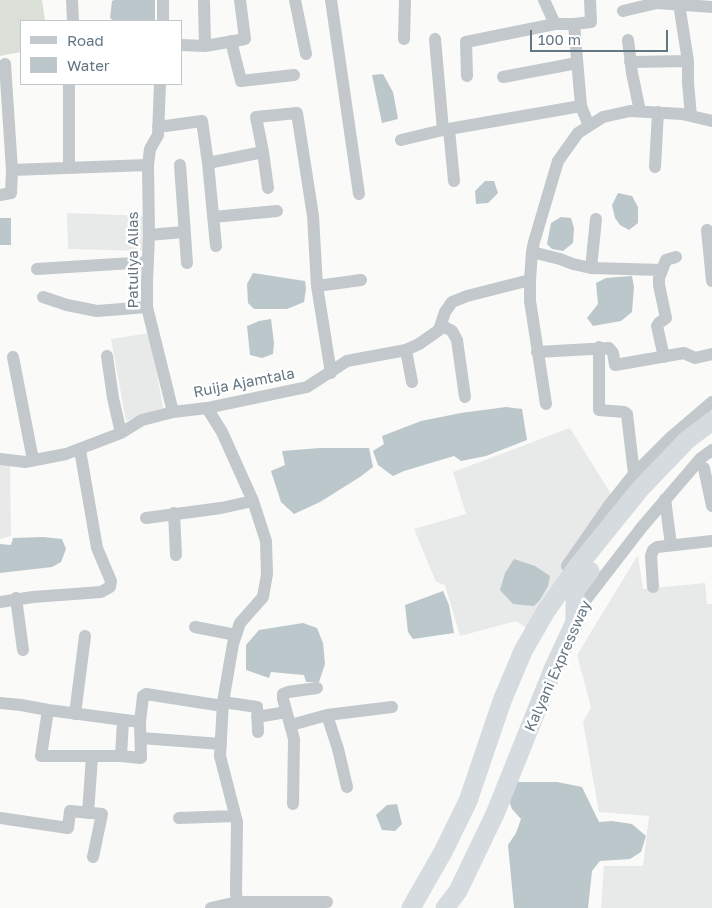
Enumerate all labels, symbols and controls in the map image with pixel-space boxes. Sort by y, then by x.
legend [20,20,182,85]
scale bar [532,20,670,52]
text: 100 m [538,30,581,48]
text: Road [67,31,104,49]
text: Water [67,56,110,74]
street label: Patuliya Alias [124,211,142,309]
street label: Ruija Ajamtala [192,364,296,402]
street label: Kalyani Expressway [521,598,595,734]

